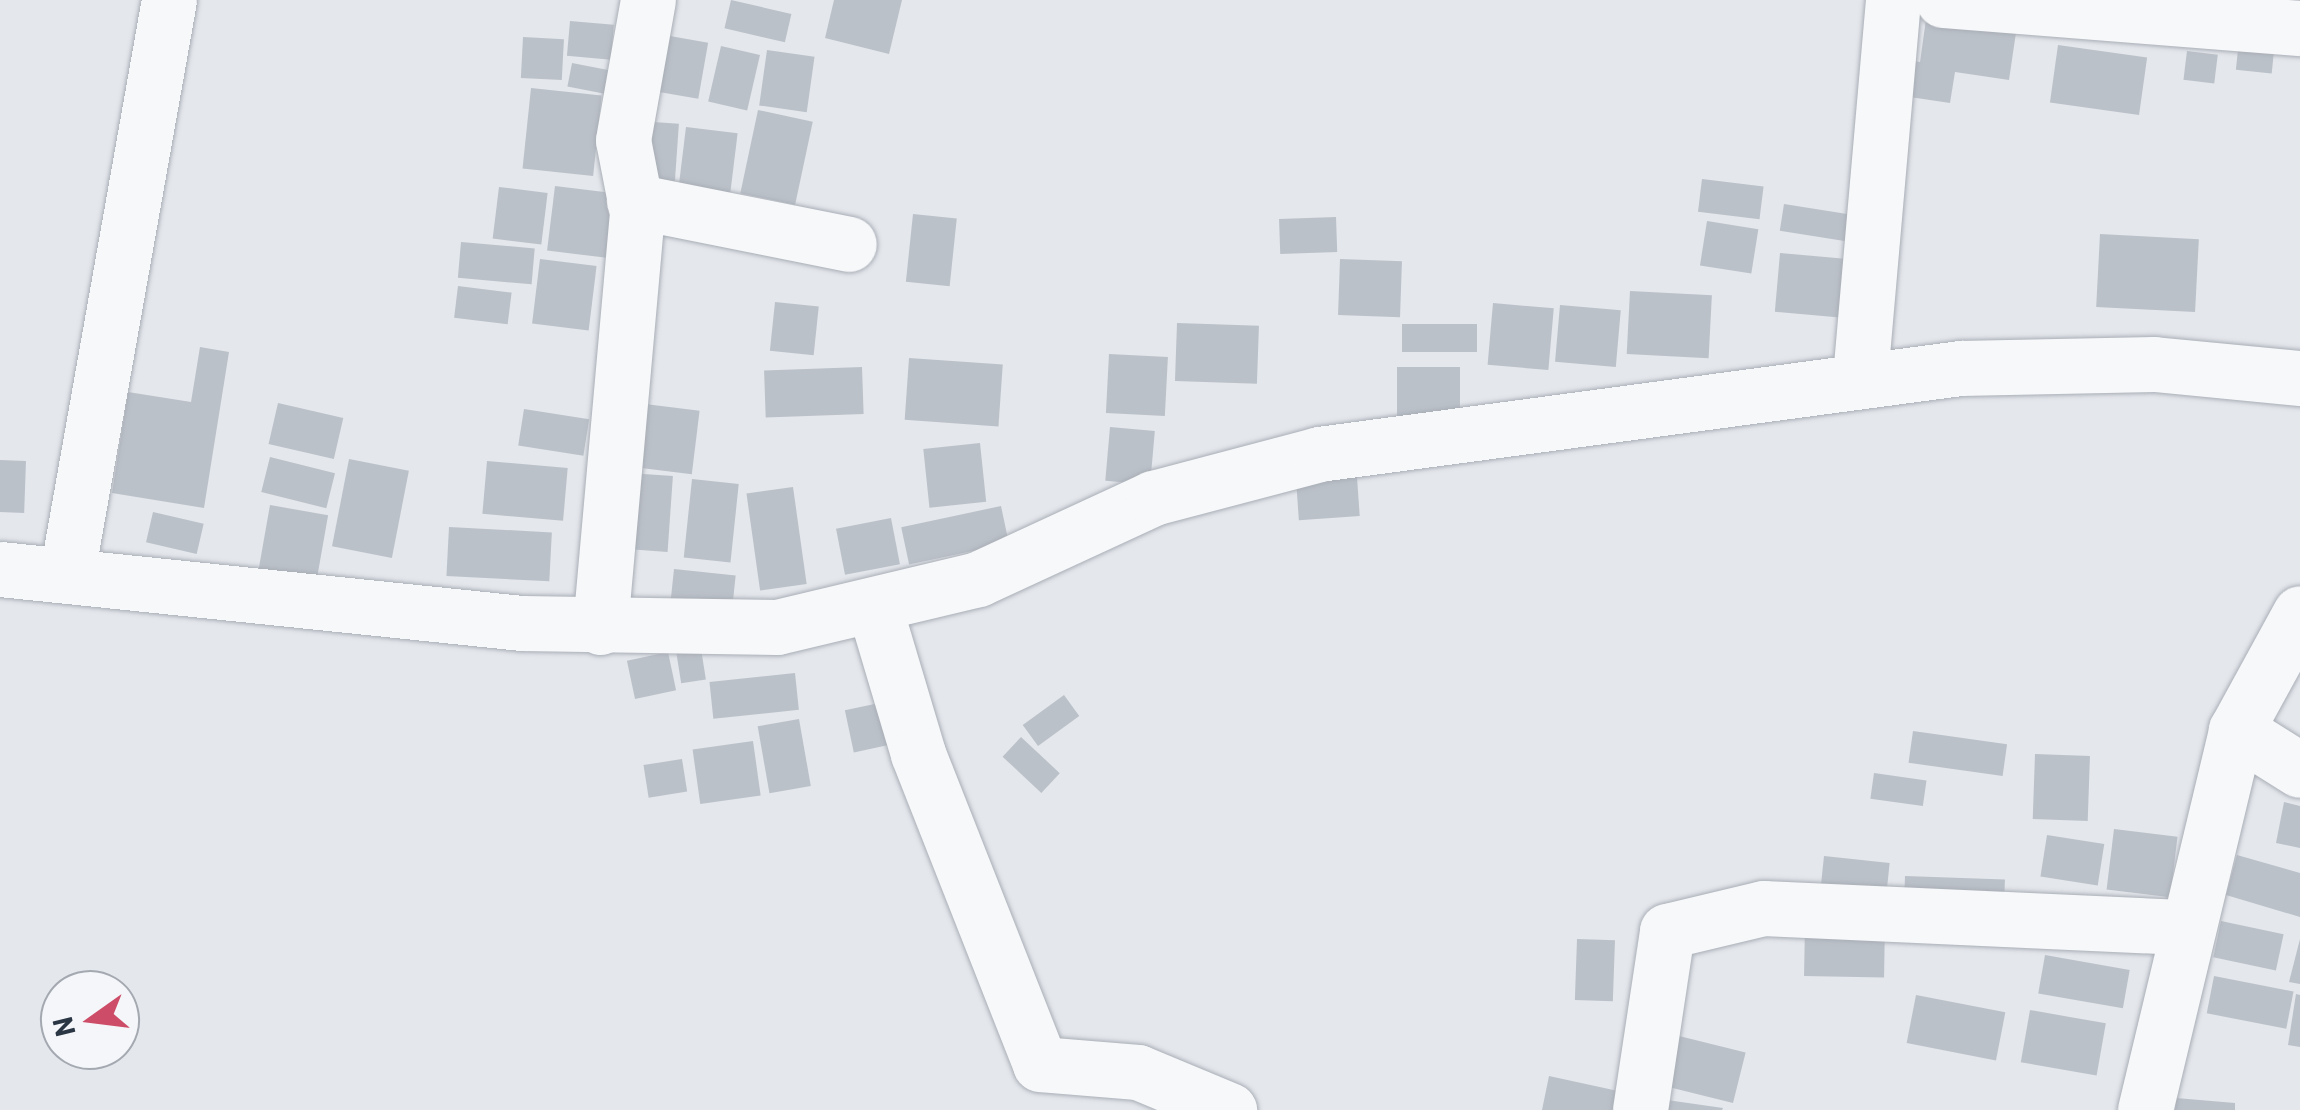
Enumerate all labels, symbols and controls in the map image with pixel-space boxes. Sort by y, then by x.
north arrow [40,970,140,1070]
text: N [44,1014,82,1040]

